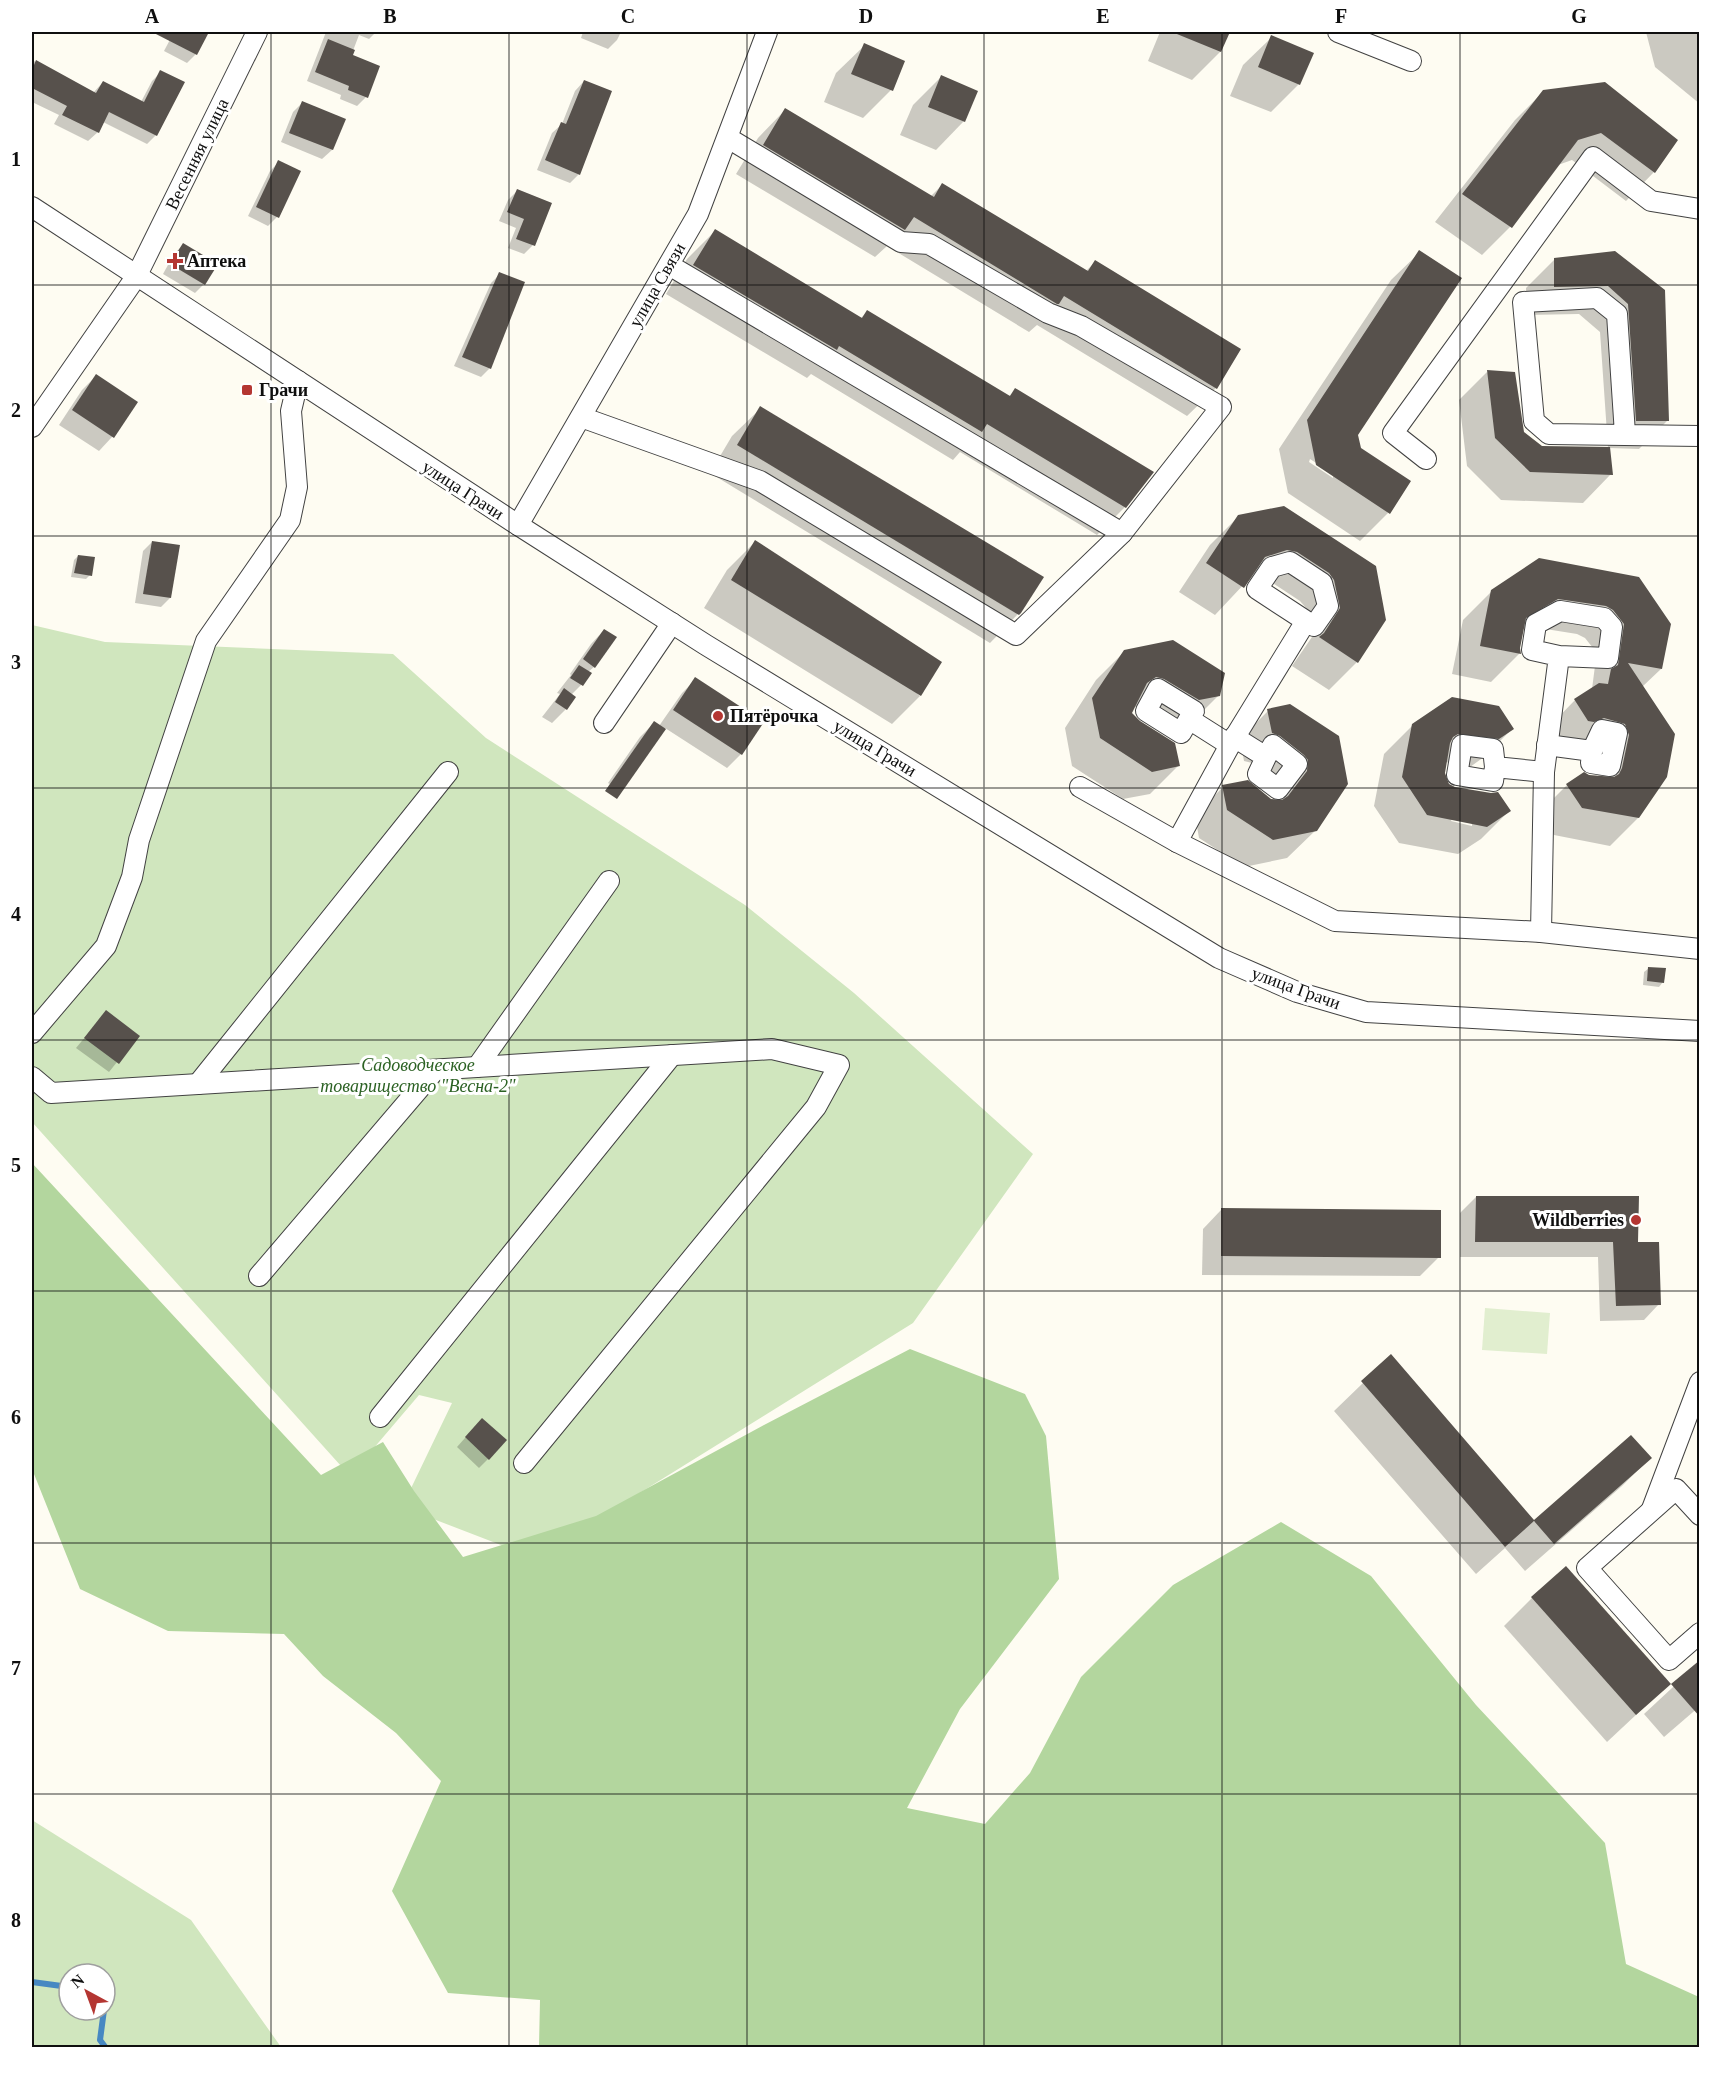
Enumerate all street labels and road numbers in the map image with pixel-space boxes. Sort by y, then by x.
street label: Весенняя улица [161,95,233,213]
street label: улица Связи [625,239,689,331]
street label: улица Грачи [418,456,508,524]
street label: улица Грачи [830,715,920,781]
street label: улица Грачи [1249,963,1344,1013]

